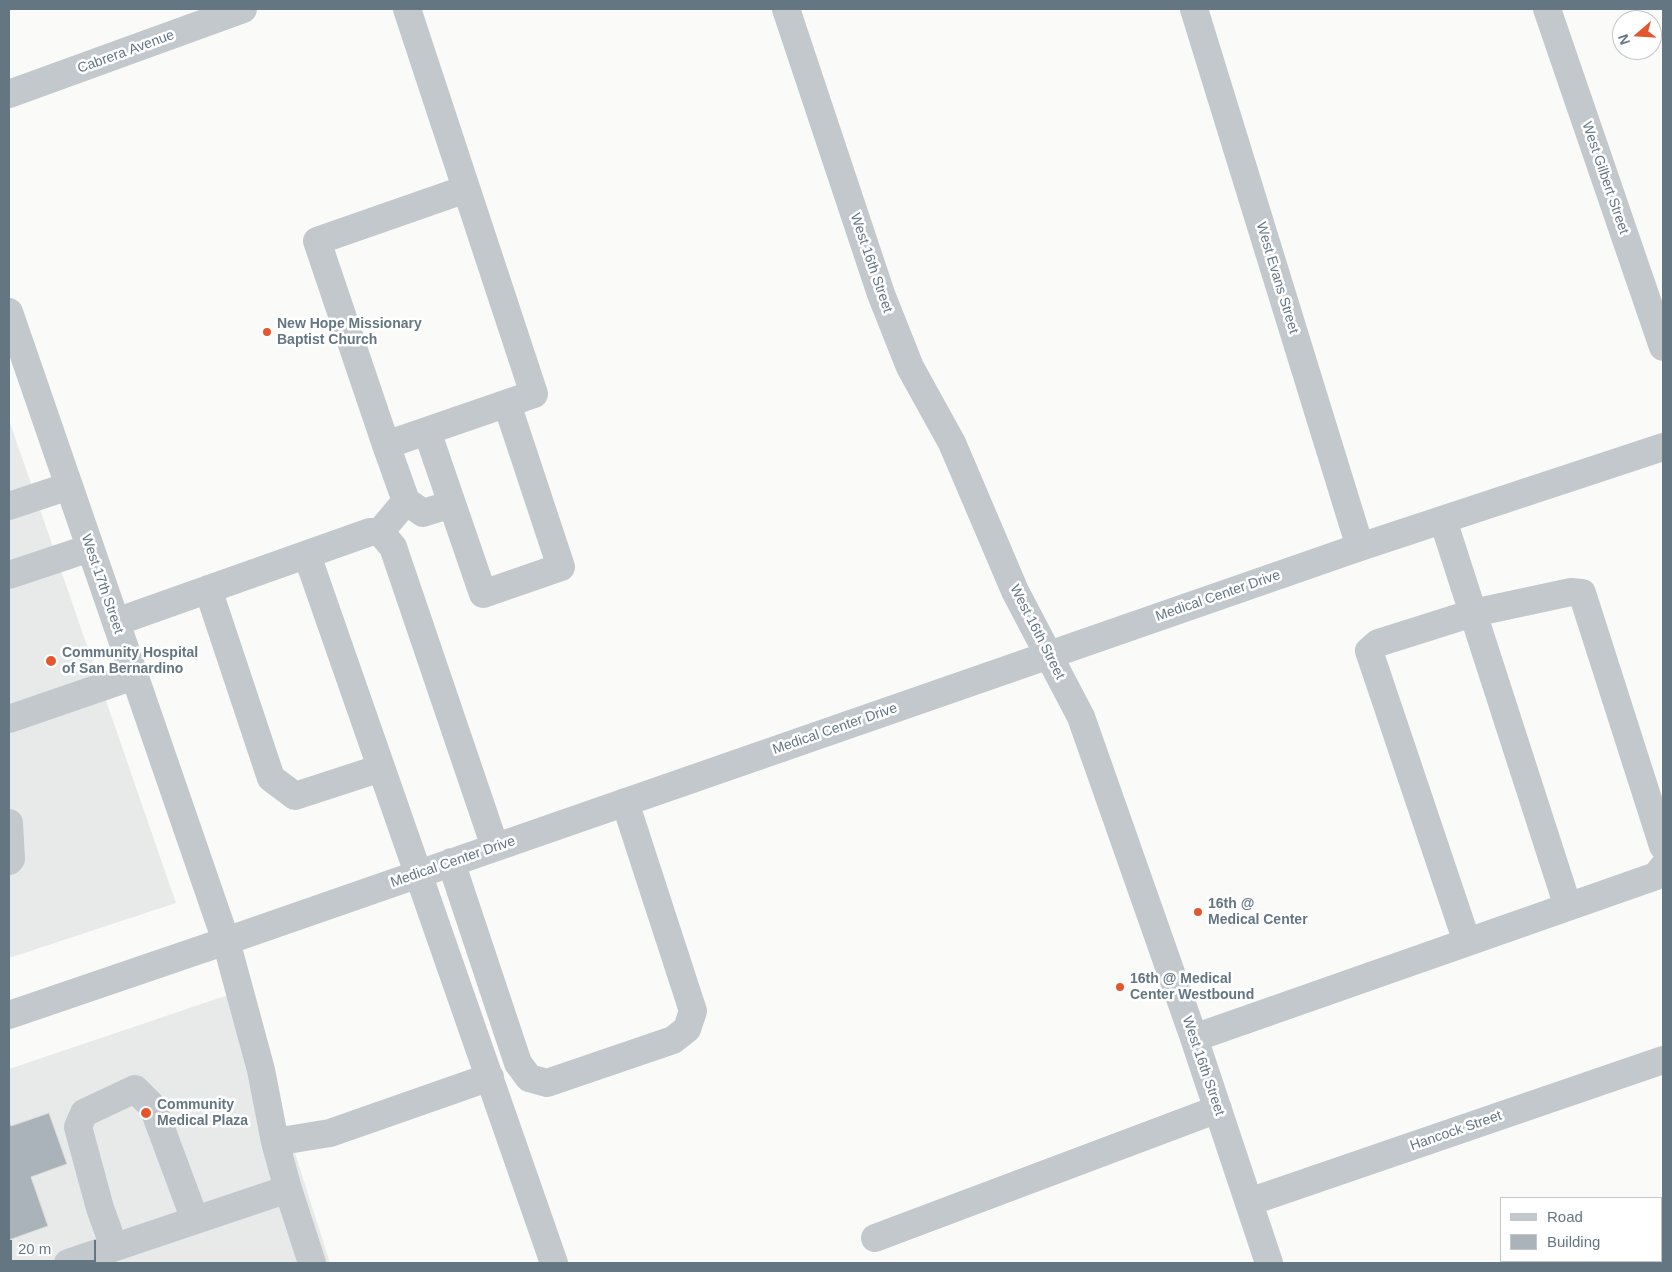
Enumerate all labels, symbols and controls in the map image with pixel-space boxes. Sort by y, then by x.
north arrow [1612,10,1662,60]
street label: Cabrera Avenue [75,27,177,77]
text: N [1615,32,1633,47]
street label: West Gilbert Street [1578,119,1632,237]
street label: West 16th Street [846,211,896,315]
street label: West Evans Street [1252,220,1302,336]
place label: New Hope Missionary Baptist Church [277,316,422,348]
marker: New Hope Missionary Baptist Church [261,326,273,338]
street label: West 17th Street [77,532,127,636]
street label: Medical Center Drive [1153,567,1283,625]
street label: West 16th Street [1006,582,1068,682]
place label: Community Hospital of San Bernardino [62,645,198,678]
marker: Community Hospital of San Bernardino [44,654,58,668]
street label: Medical Center Drive [770,700,900,758]
street label: Medical Center Drive [388,833,518,891]
place label: 16th @ Medical Center [1208,896,1308,929]
marker: 16th @ Medical Center [1192,906,1204,918]
place label: 16th @ Medical Center Westbound [1130,971,1254,1004]
marker: 16th @ Medical Center Westbound [1114,981,1126,993]
street label: West 16th Street [1178,1014,1228,1118]
place label: Community Medical Plaza [157,1097,248,1130]
marker: Community Medical Plaza [139,1106,153,1120]
street label: Hancock Street [1408,1107,1504,1155]
legend [1500,1197,1662,1262]
text: Road [1547,1208,1583,1225]
scale bar [12,1230,99,1262]
text: Building [1547,1233,1600,1250]
text: 20 m [18,1240,51,1257]

